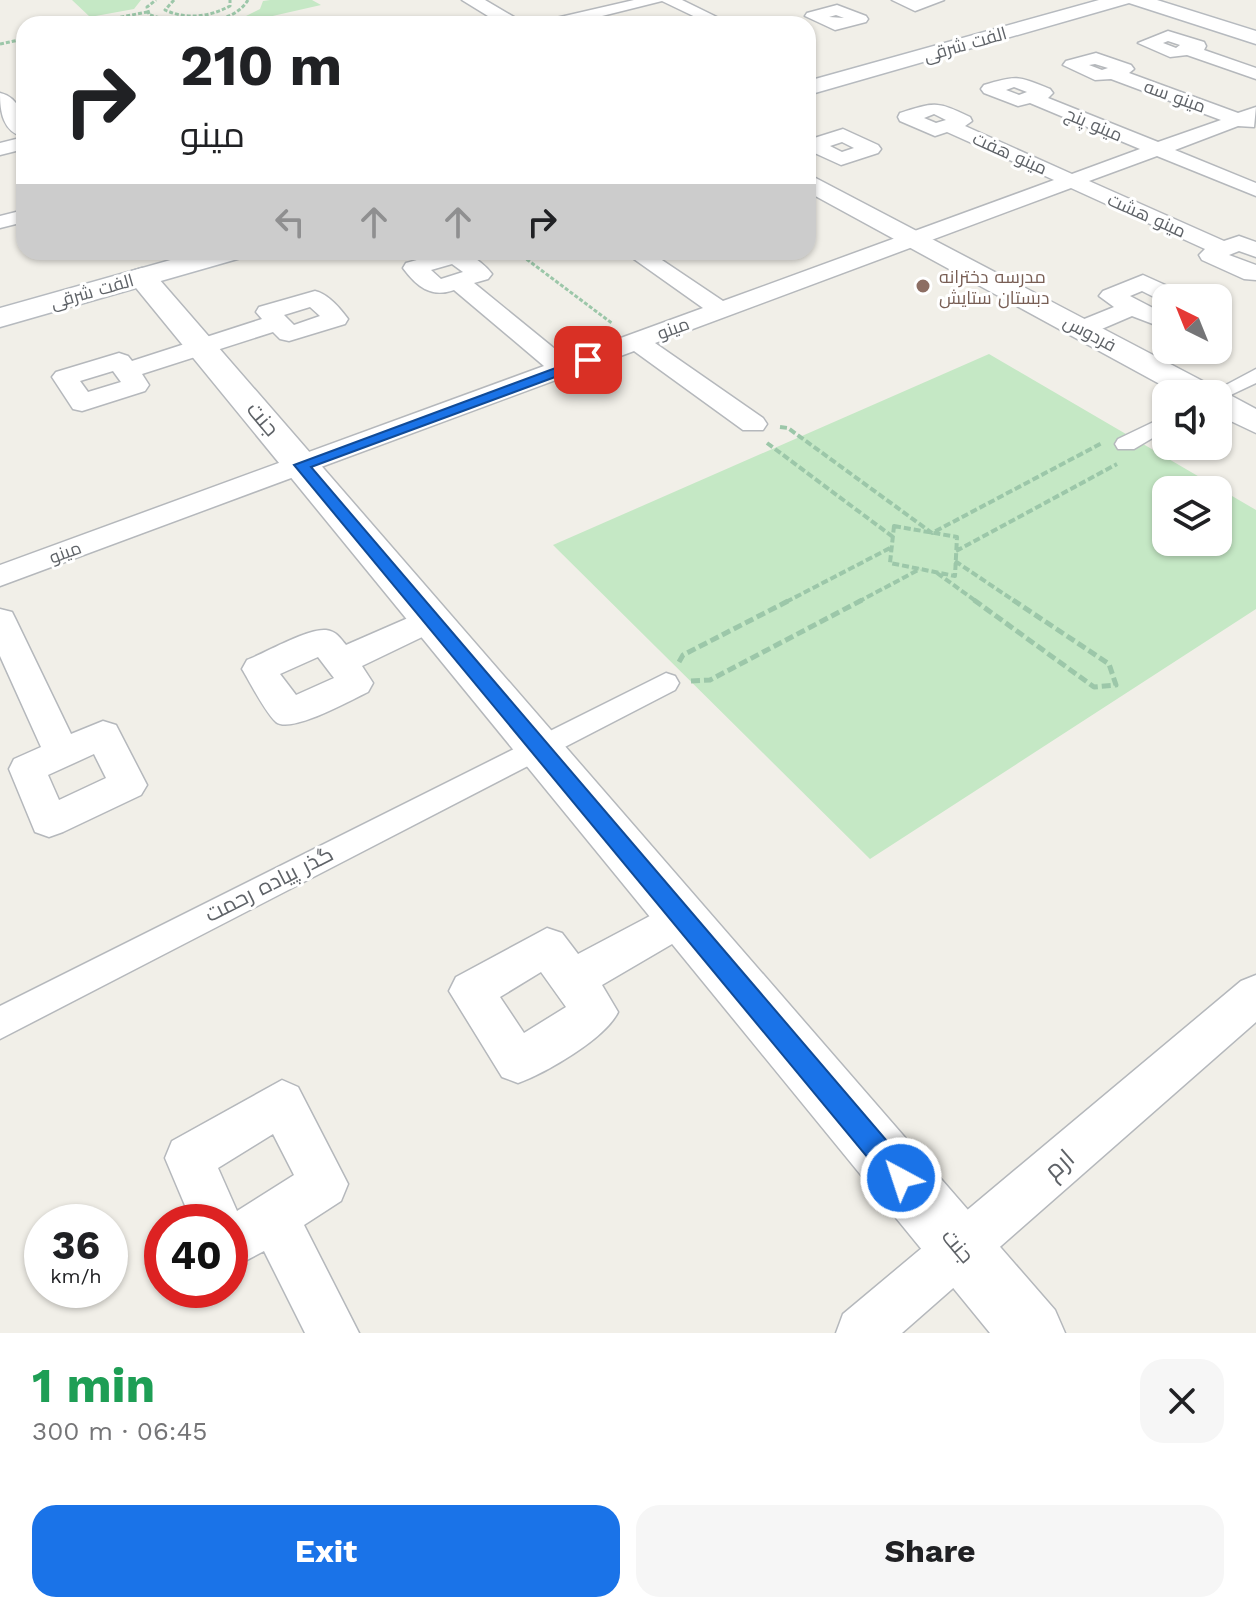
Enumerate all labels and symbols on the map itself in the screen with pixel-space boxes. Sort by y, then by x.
street label: الفت شرقی [921,22,1009,67]
street label: مینو سه [1141,75,1209,118]
street label: مینو پنج [1061,103,1126,147]
street label: مینو هفت [969,127,1050,180]
street label: مینو هشت [1104,188,1189,242]
place label: مدرسه دخترانه دبستان ستایش [939,266,1049,309]
street label: الفت شرقی [48,269,136,314]
marker: مدرسه دخترانه دبستان ستایش [914,277,932,295]
north arrow [1152,284,1232,364]
street label: فردوس [1060,310,1120,356]
street label: مینو [654,313,692,344]
pin [554,326,622,394]
street label: جنت [242,397,284,441]
street label: مینو [46,537,84,568]
street label: گذر پیاده رحمت [201,841,338,929]
position arrow [859,1136,943,1220]
street label: ارم [1038,1143,1082,1187]
speed limit sign: 40 [144,1204,248,1308]
street label: جنت [937,1224,979,1268]

